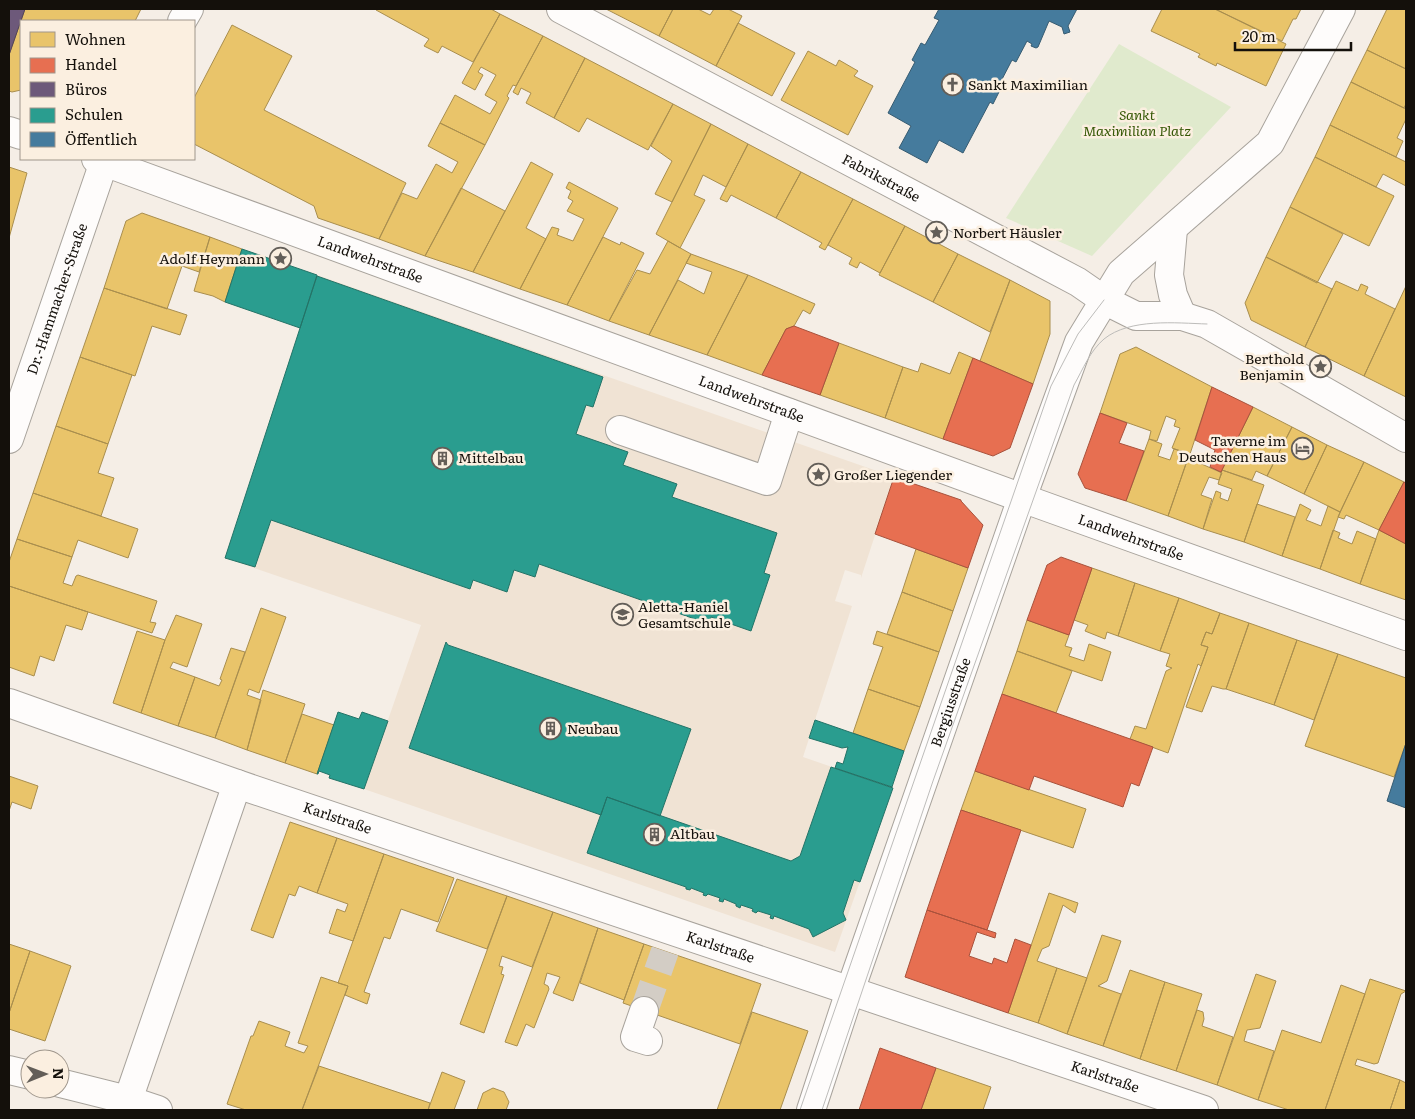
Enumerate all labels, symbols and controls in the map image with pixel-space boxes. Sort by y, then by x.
legend [20,20,195,160]
scale bar [1235,20,1351,52]
text: 20 m [1242,24,1276,47]
text: Wohnen [65,27,126,50]
text: Handel [65,52,117,75]
church icon: Sankt Maximilian [940,73,964,97]
place label: Sankt Maximilian [968,74,1088,94]
text: Büros [65,77,107,100]
text: Schulen [65,102,123,125]
park label: Sankt Maximilian Platz [1083,104,1191,140]
text: Öffentlich [65,127,138,150]
street label: Fabrikstraße [839,148,924,206]
street label: Dr.-Hammacher-Straße [21,220,91,377]
place icon: Norbert Häusler [925,221,949,245]
place label: Norbert Häusler [953,222,1062,242]
street label: Landwehrstraße [315,230,426,287]
place icon: Adolf Heymann [269,247,293,271]
place label: Adolf Heymann [159,248,265,268]
place label: Berthold Benjamin [1240,348,1304,384]
place icon: Berthold Benjamin [1308,355,1332,379]
street label: Landwehrstraße [696,370,807,426]
place label: Taverne im Deutschen Haus [1179,430,1286,466]
hotel icon: Taverne im Deutschen Haus [1290,437,1314,461]
building icon: Mittelbau [430,446,454,470]
place label: Mittelbau [458,447,524,467]
place icon: Großer Liegender [806,463,830,487]
place label: Großer Liegender [834,464,952,484]
street label: Landwehrstraße [1076,508,1187,564]
place label: Aletta-Haniel Gesamtschule [638,596,731,632]
school or university icon: Aletta-Haniel Gesamtschule [610,603,634,627]
street label: Bergiusstraße [925,655,975,749]
building icon: Neubau [539,717,563,741]
place label: Neubau [567,718,618,738]
street label: Karlstraße [301,796,375,838]
building icon: Altbau [642,822,666,846]
place label: Altbau [670,823,715,843]
street label: Karlstraße [684,925,758,967]
north arrow [20,1049,70,1099]
street label: Karlstraße [1068,1055,1142,1097]
text: N [49,1068,69,1080]

